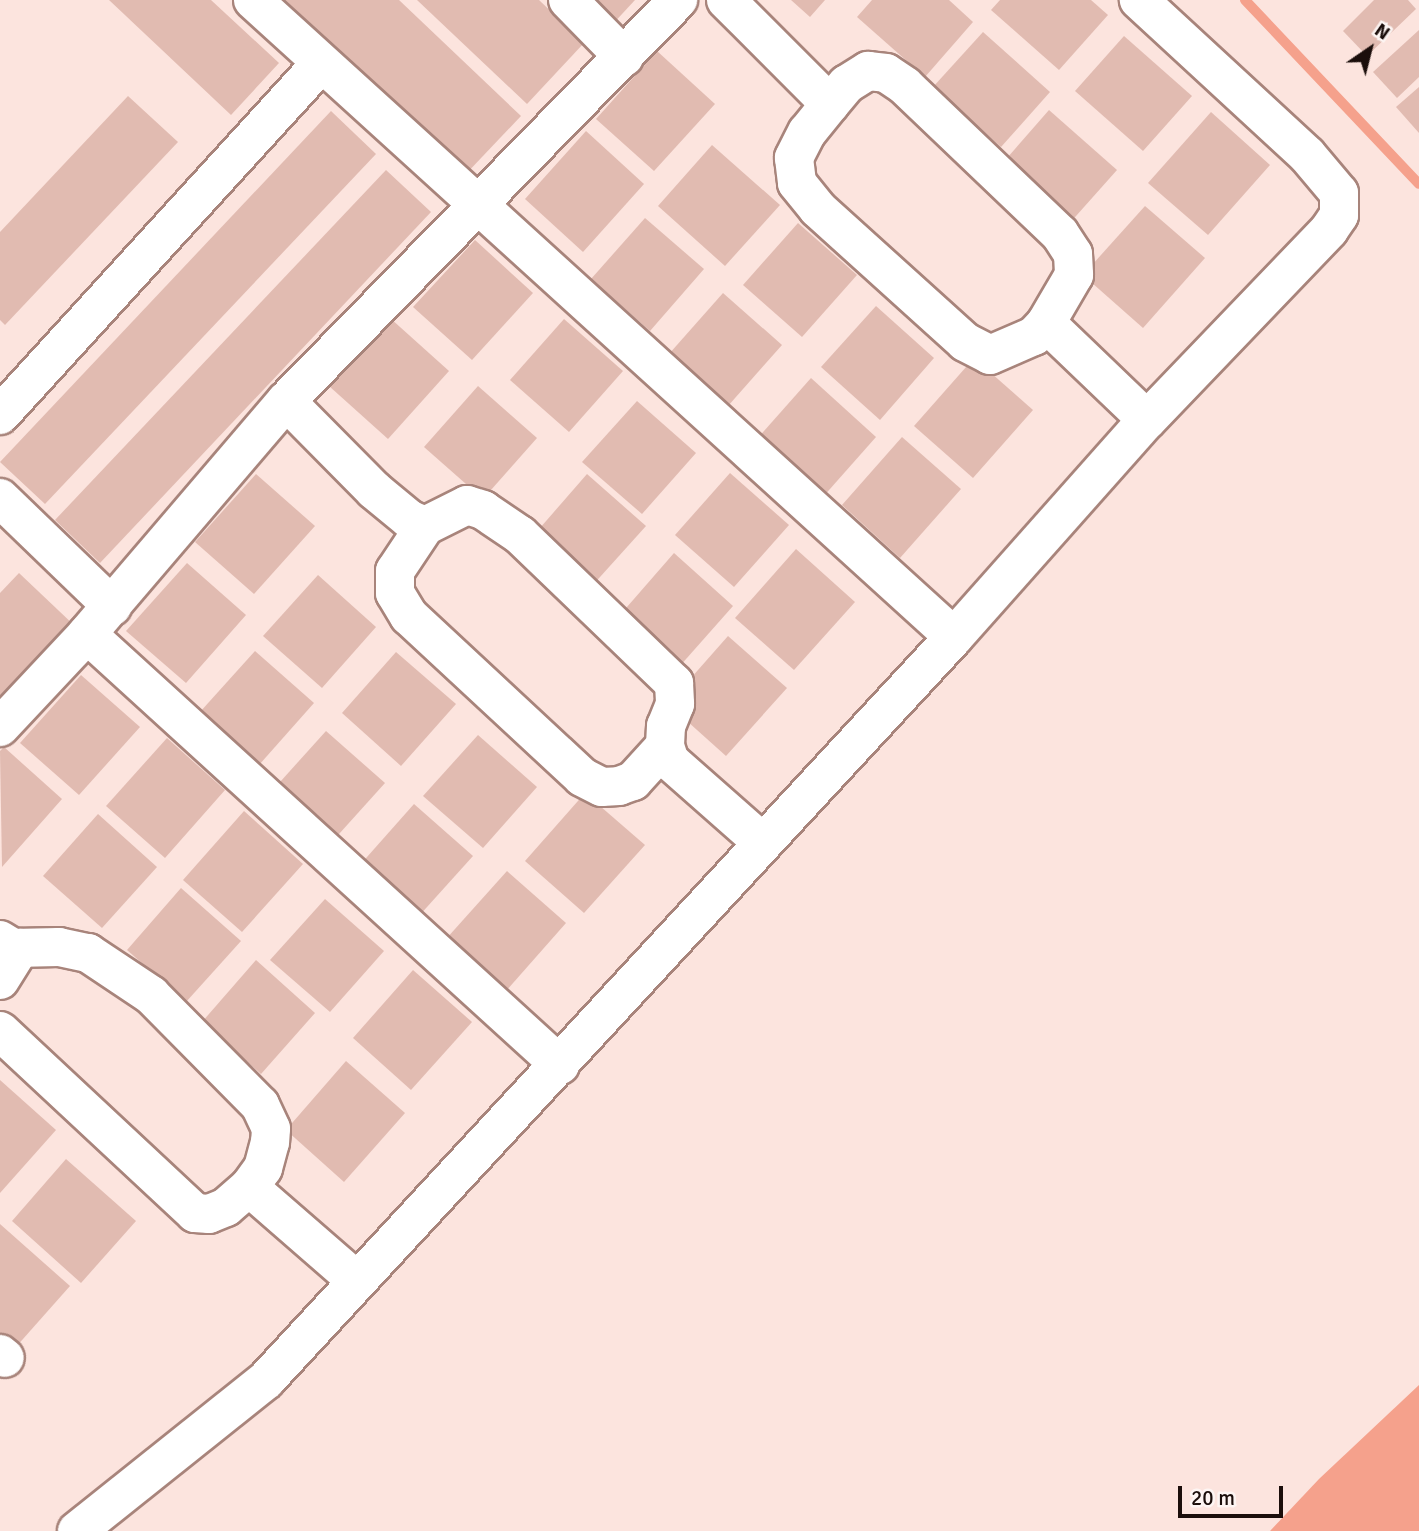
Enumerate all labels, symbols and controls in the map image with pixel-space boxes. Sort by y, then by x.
north arrow [1335,14,1405,84]
text: N [1370,18,1394,45]
scale bar [1181,1472,1286,1516]
text: 20 m [1191,1485,1235,1511]

